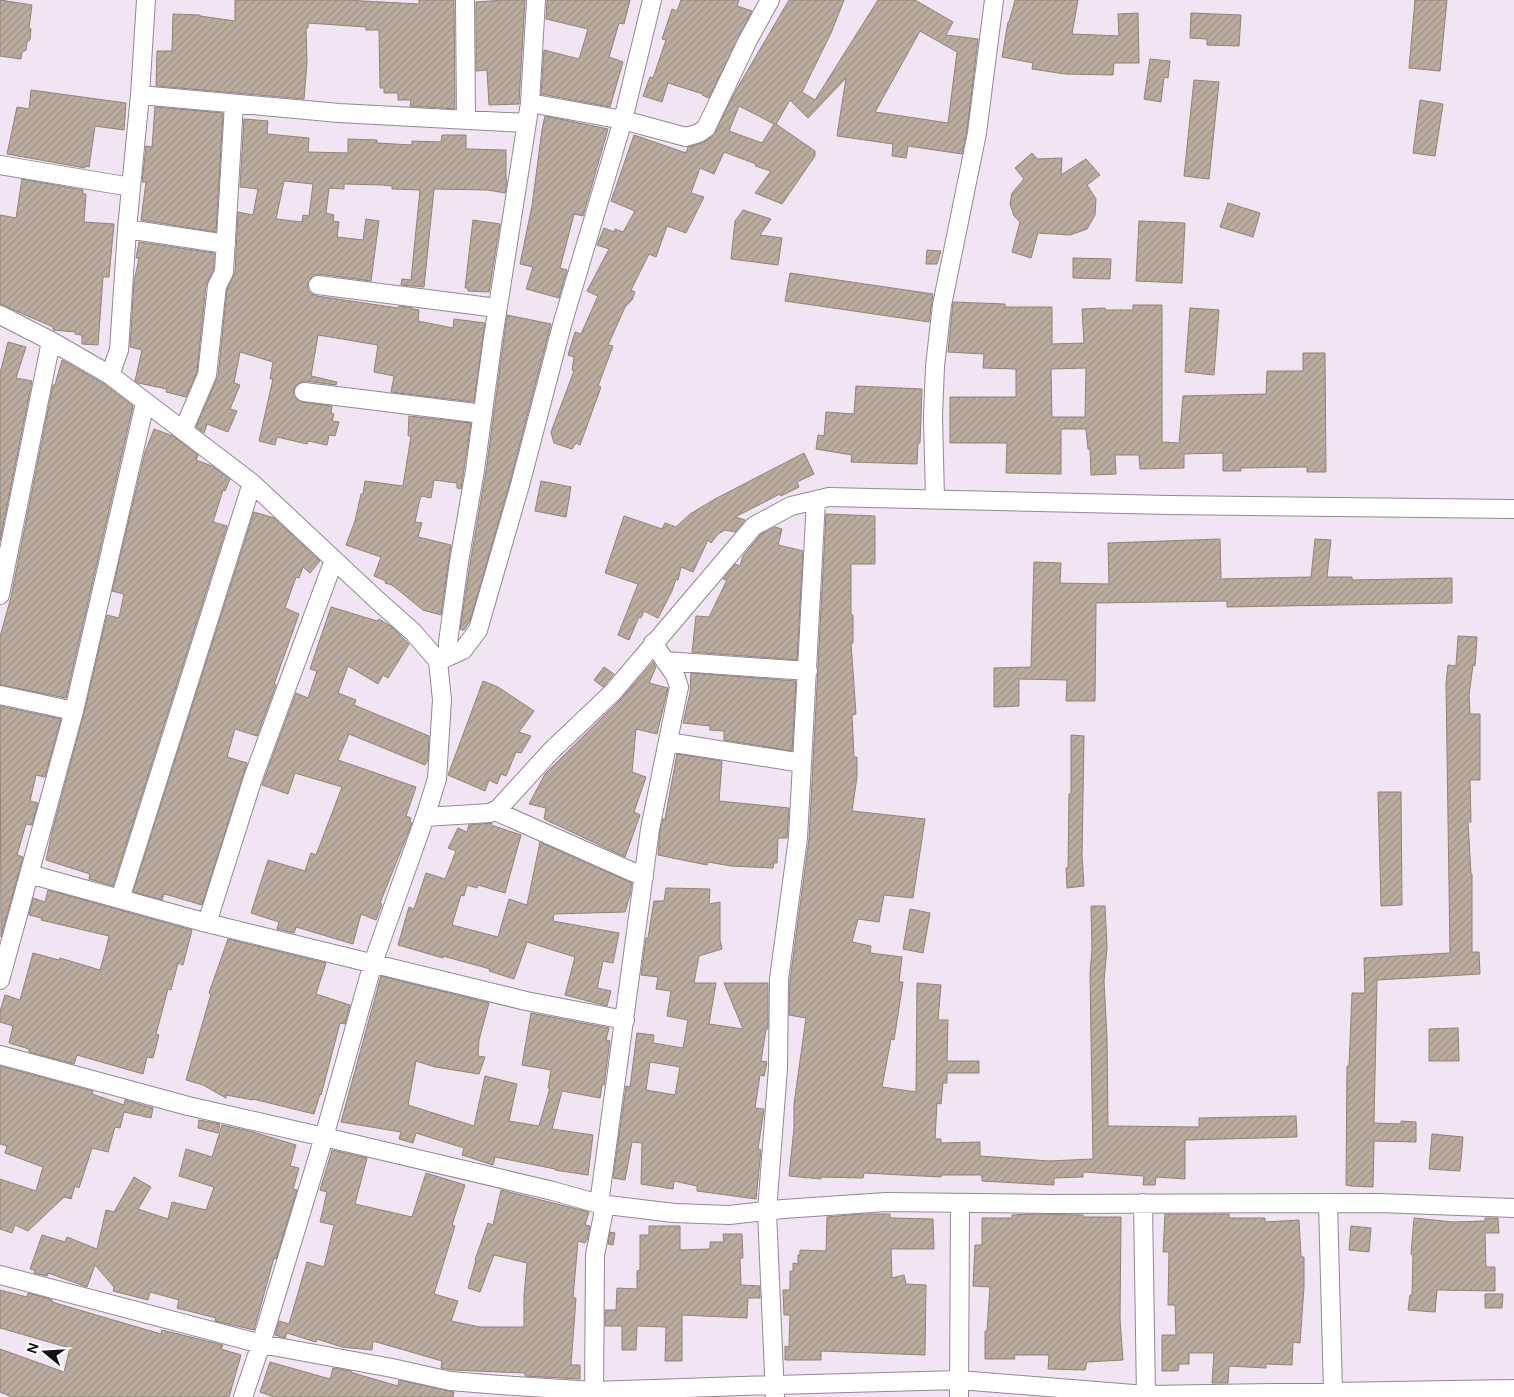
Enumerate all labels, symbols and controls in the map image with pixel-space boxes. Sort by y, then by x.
north arrow [20,1327,70,1377]
text: N [22,1340,43,1356]

